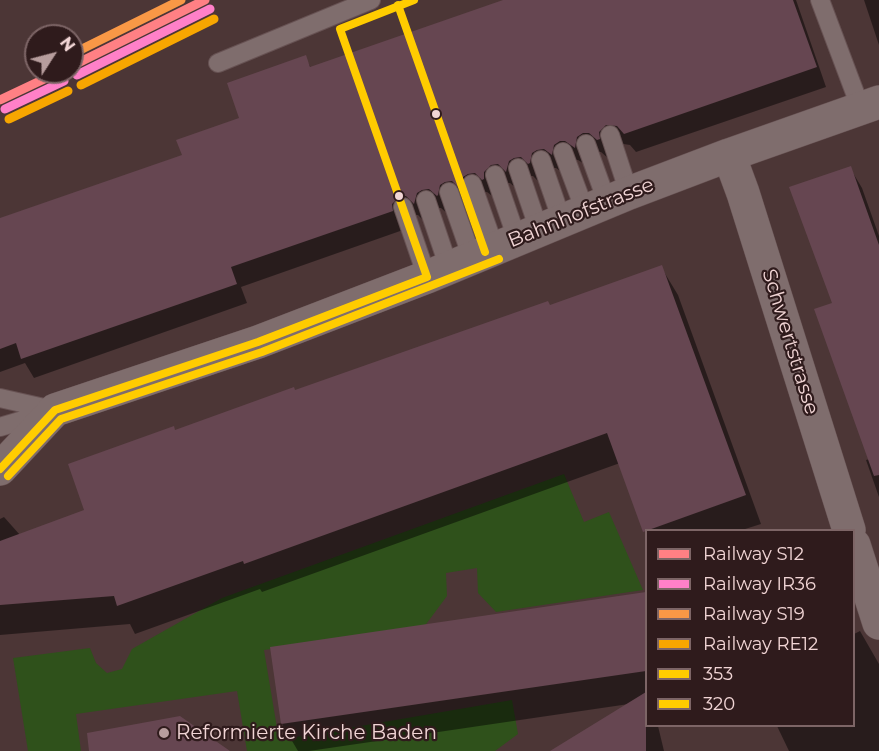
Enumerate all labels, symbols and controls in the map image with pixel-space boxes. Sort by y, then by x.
north arrow [24,24,84,84]
text: N [56,33,79,55]
unlabelled marker [430,108,442,120]
street label: Bahnhofstrasse [505,173,657,253]
unlabelled marker [393,190,405,202]
street label: Schwertstrasse [756,266,824,418]
legend [645,529,855,727]
text: Railway S12 [703,543,804,565]
text: Railway IR36 [703,573,816,595]
text: Railway S19 [703,603,805,625]
text: Railway RE12 [703,633,818,655]
text: 353 [703,663,733,685]
text: 320 [703,693,735,715]
place label: Reformierte Kirche Baden [176,721,437,745]
marker: Reformierte Kirche Baden [157,726,171,740]

